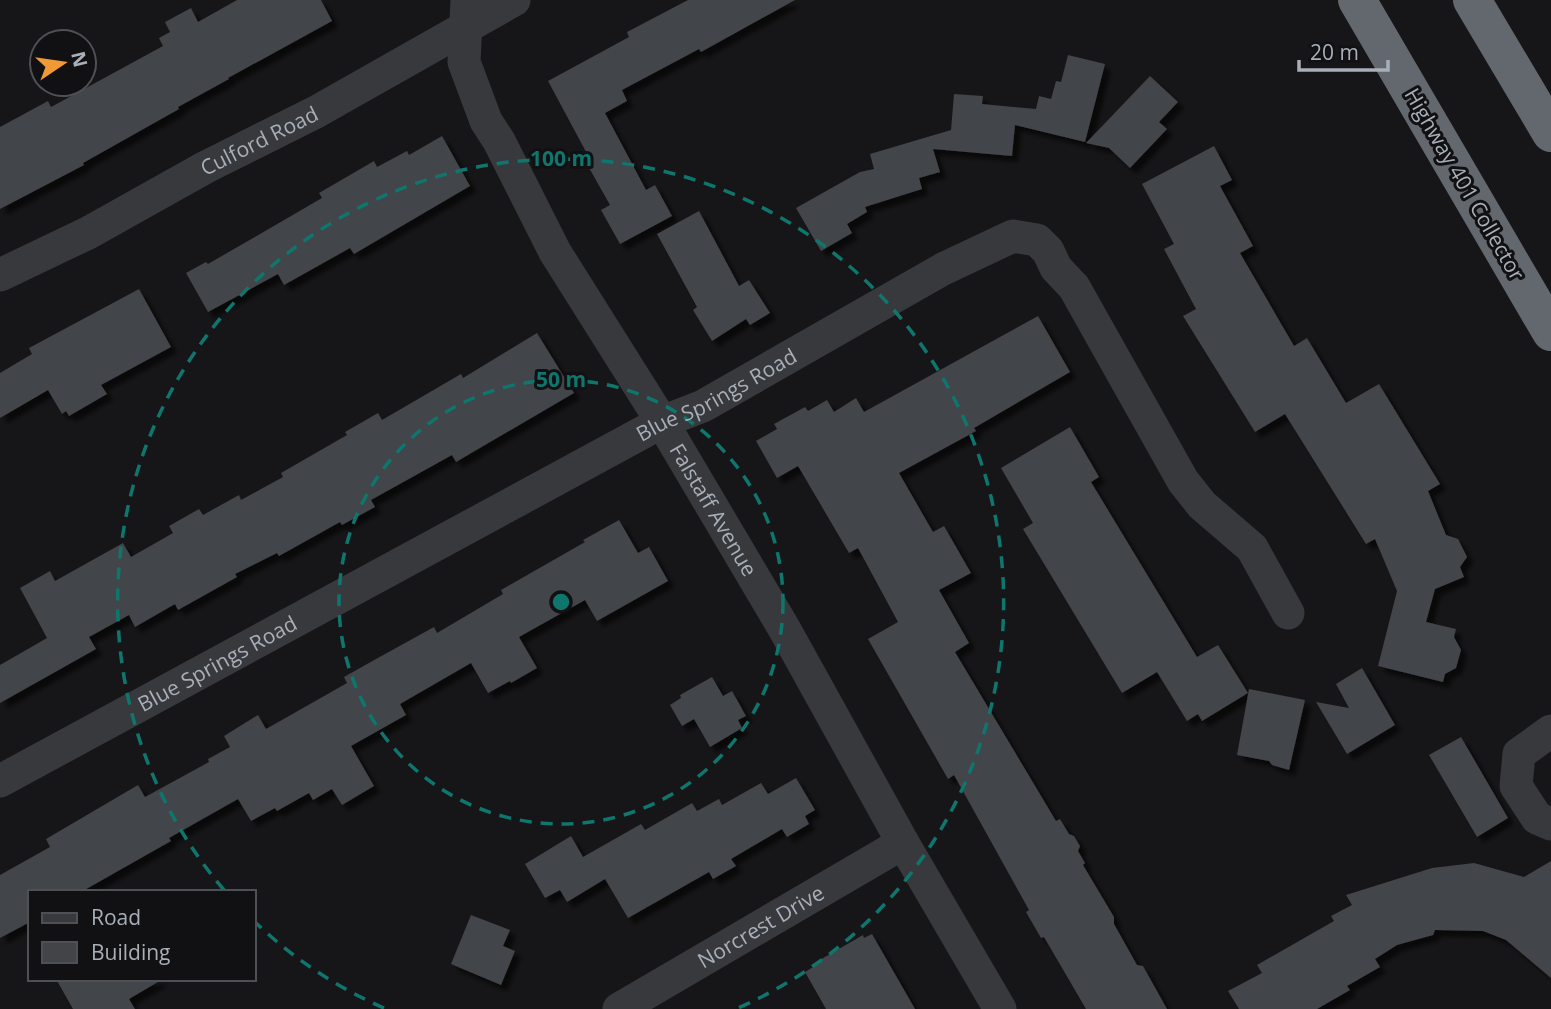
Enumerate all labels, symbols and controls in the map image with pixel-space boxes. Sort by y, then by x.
north arrow [28,28,98,98]
scale bar [1299,28,1388,72]
text: 20 m [1310,38,1359,66]
text: N [65,49,94,70]
street label: Highway 401 Collector [1399,83,1532,286]
street label: Culford Road [195,99,323,182]
text: 100 m [530,144,592,172]
street label: Blue Springs Road [631,342,802,448]
text: 50 m [536,365,586,393]
street label: Falstaff Avenue [664,438,764,581]
centre of rings [549,590,573,614]
street label: Blue Springs Road [133,609,302,718]
street label: Norcrest Drive [692,878,829,974]
legend [28,890,256,981]
text: Road [91,903,141,931]
text: Building [91,938,170,966]

